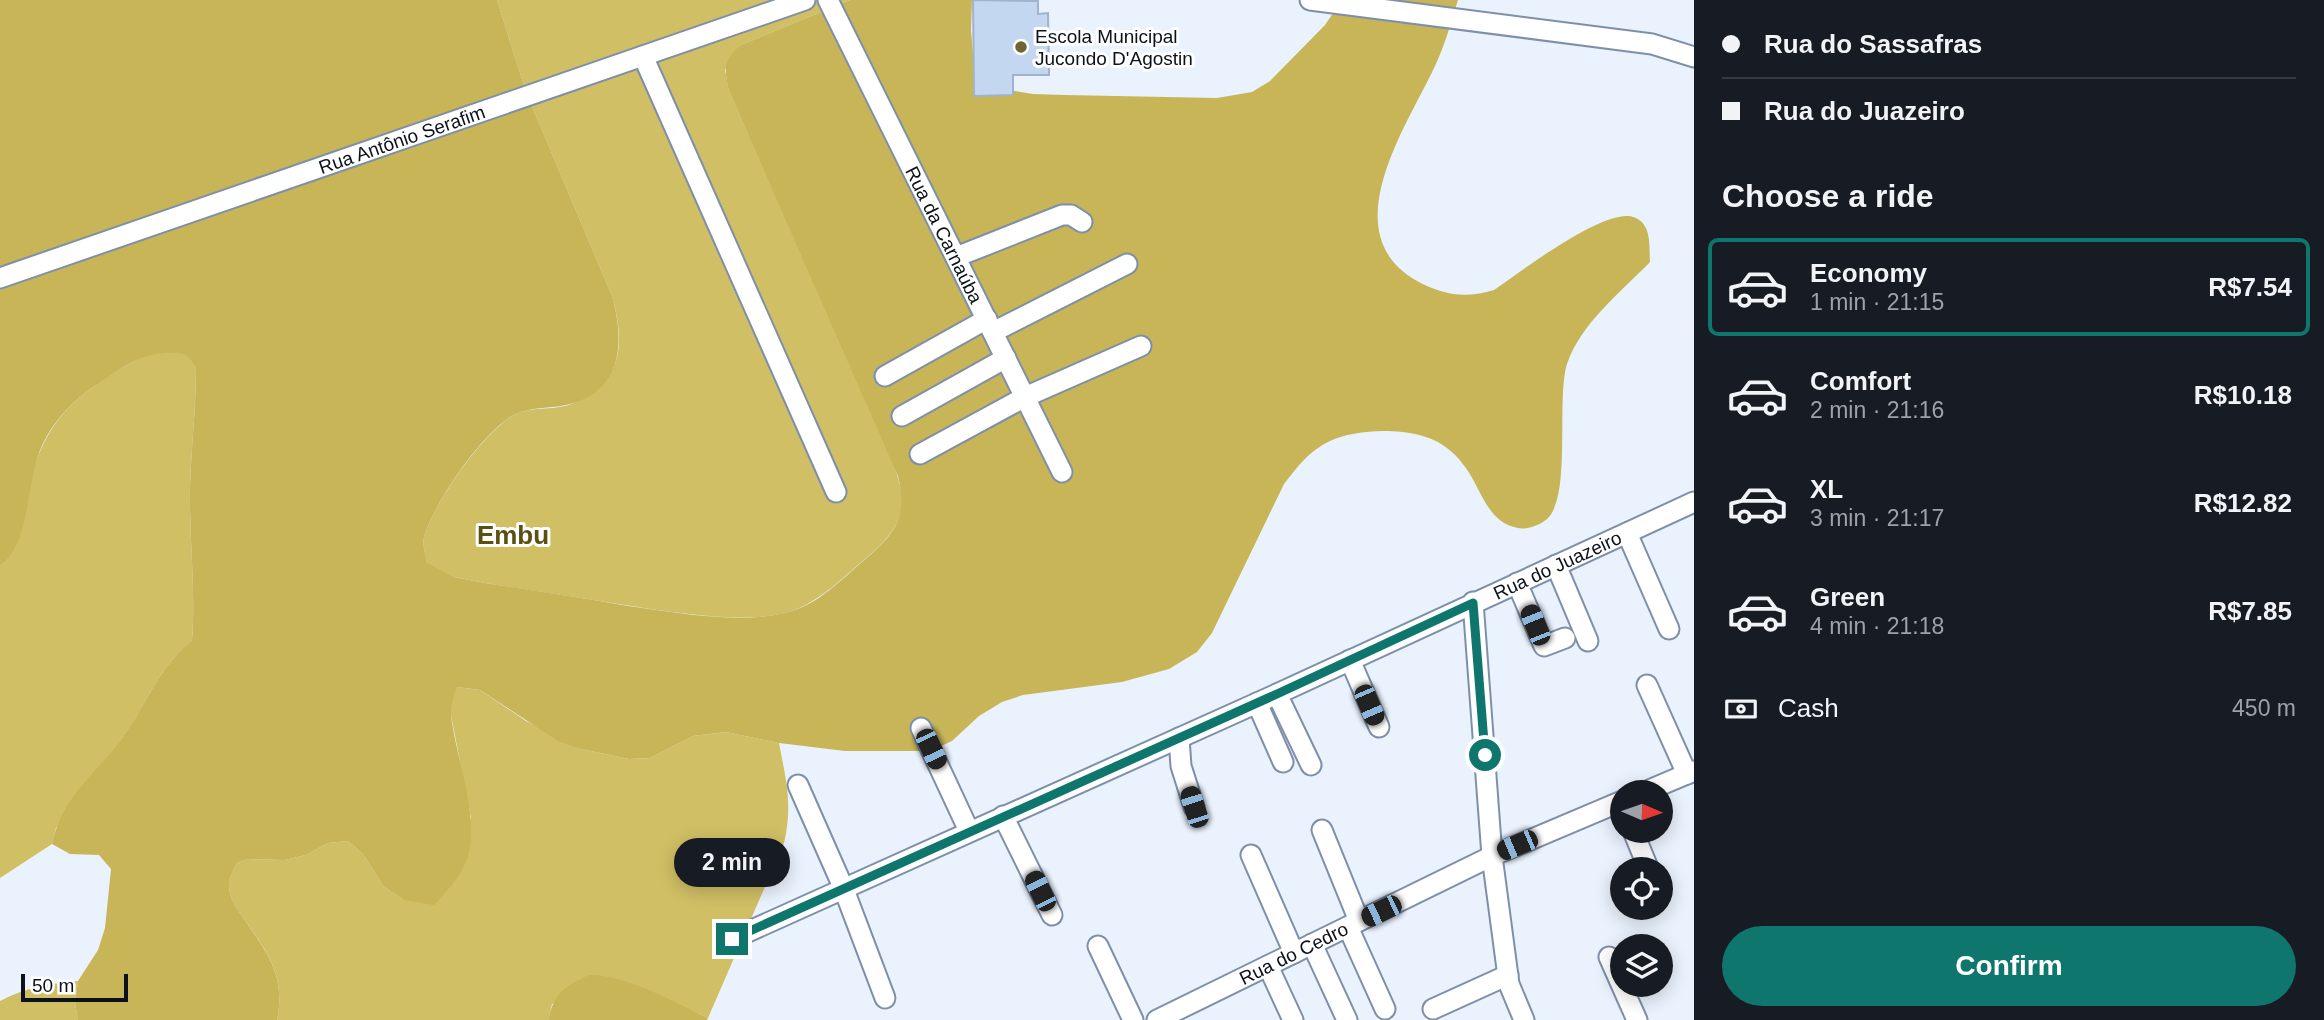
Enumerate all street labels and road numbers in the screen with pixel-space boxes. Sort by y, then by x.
street label: Rua Antônio Serafim [316,101,488,178]
street label: Rua da Carnaúba [901,163,987,307]
street label: Rua do Juazeiro [1490,527,1625,604]
street label: Rua do Cedro [1236,918,1352,989]

